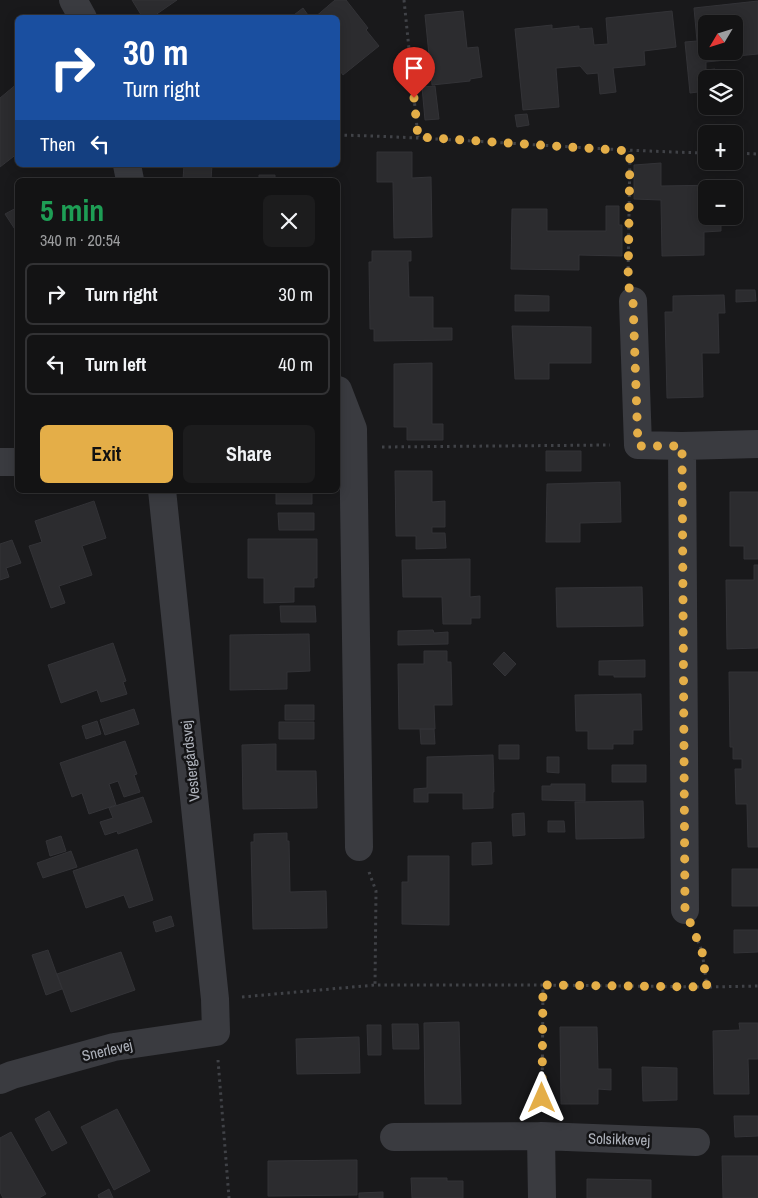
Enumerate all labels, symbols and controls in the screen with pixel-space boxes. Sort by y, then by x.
north arrow [698,15,742,60]
map controls [698,15,743,225]
text: 30 m [123,29,188,76]
icon: right [40,35,105,100]
pin [393,47,435,98]
icon: arrive [400,54,428,82]
button: layers [698,70,743,115]
text: Turn right [123,74,200,104]
button: + [698,125,743,170]
icon: left [86,130,114,158]
text: Then [40,131,76,157]
button: − [698,180,743,225]
text: 5 min [40,190,104,230]
button: close [263,195,315,247]
text: 340 m · 20:54 [40,229,120,251]
icon: right [42,280,70,308]
text: Turn right [85,281,157,307]
text: 30 m [278,281,313,307]
icon: left [42,350,70,378]
text: Turn left [85,351,146,377]
text: 40 m [278,351,313,377]
button: Exit [40,425,173,483]
button: Share [183,425,315,483]
street label: Vestergårdsvej [175,719,205,803]
street label: Snerlevej [80,1034,134,1066]
position arrow [515,1071,567,1123]
street label: Solsikkevej [588,1127,650,1151]

